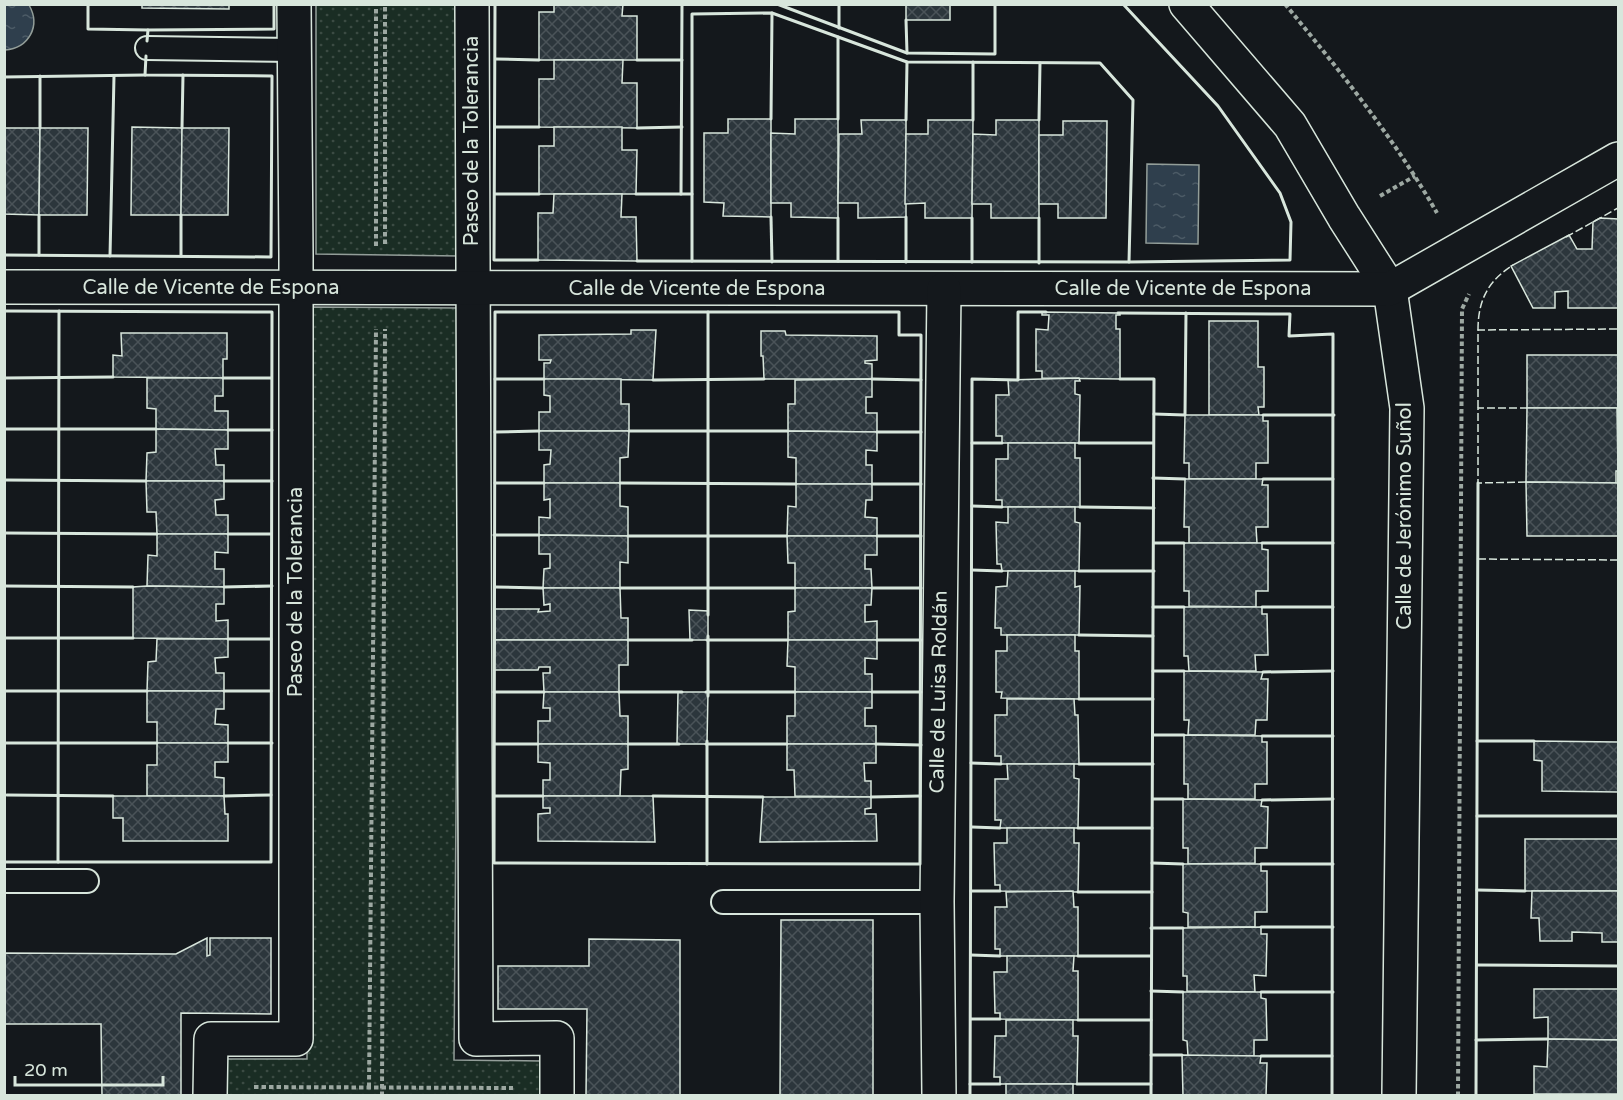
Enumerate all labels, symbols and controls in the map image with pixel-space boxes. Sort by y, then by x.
street label: Paseo de la Tolerancia [460,36,484,246]
street label: Calle de Vicente de Espona [83,276,339,300]
street label: Calle de Vicente de Espona [569,277,825,301]
street label: Calle de Vicente de Espona [1055,277,1311,301]
street label: Calle de Jerónimo Suñol [1393,402,1417,630]
street label: Paseo de la Tolerancia [284,487,308,697]
street label: Calle de Luisa Roldán [925,590,953,794]
scale bar [15,1049,164,1087]
text: 20 m [24,1059,68,1081]

